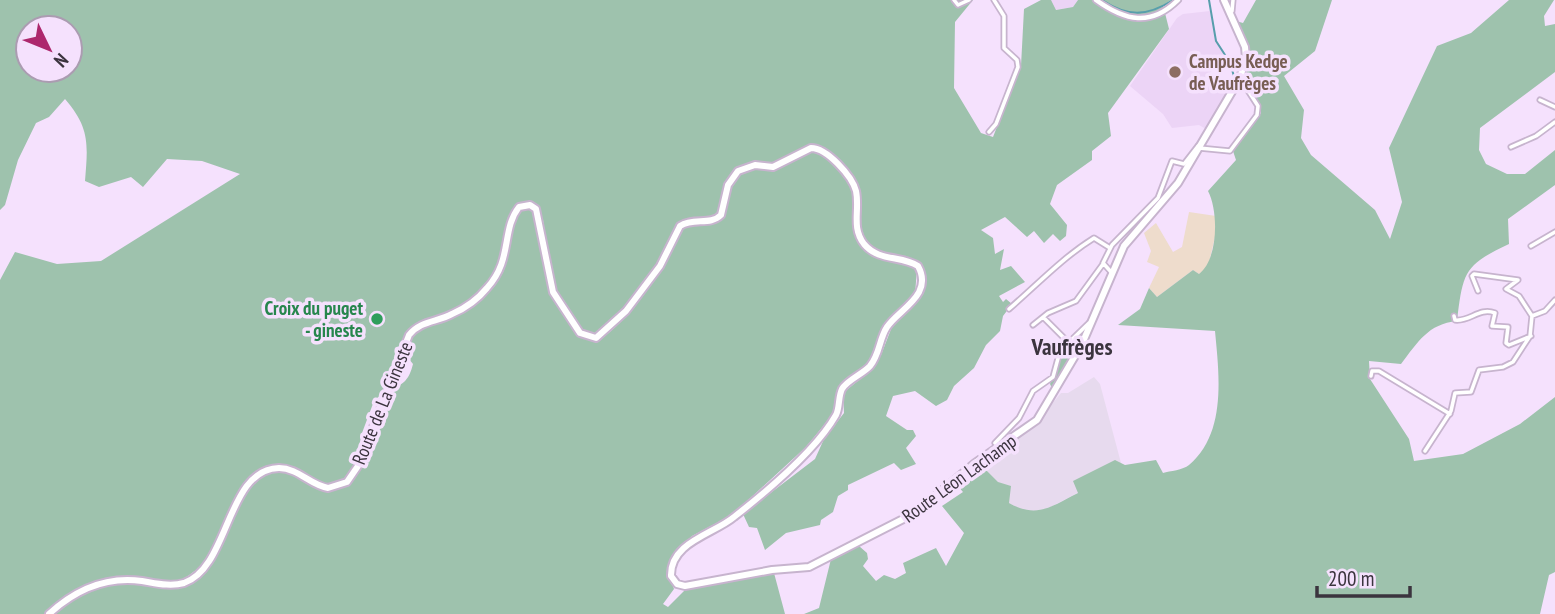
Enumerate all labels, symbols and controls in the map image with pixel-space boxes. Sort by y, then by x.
north arrow [14,14,84,84]
text: N [49,49,74,73]
place label: Campus Kedge de Vaufrèges [1189,49,1288,95]
marker: Campus Kedge de Vaufrèges [1167,64,1183,80]
place label: Croix du puget - gineste [265,296,363,342]
marker: Croix du puget - gineste [369,311,385,327]
district label: Vaufrèges [1030,332,1113,361]
street label: Route de La Gineste [346,338,418,468]
street label: Route Léon Lachamp [897,428,1021,528]
scale bar [1317,554,1410,598]
text: 200 m [1328,565,1374,592]

